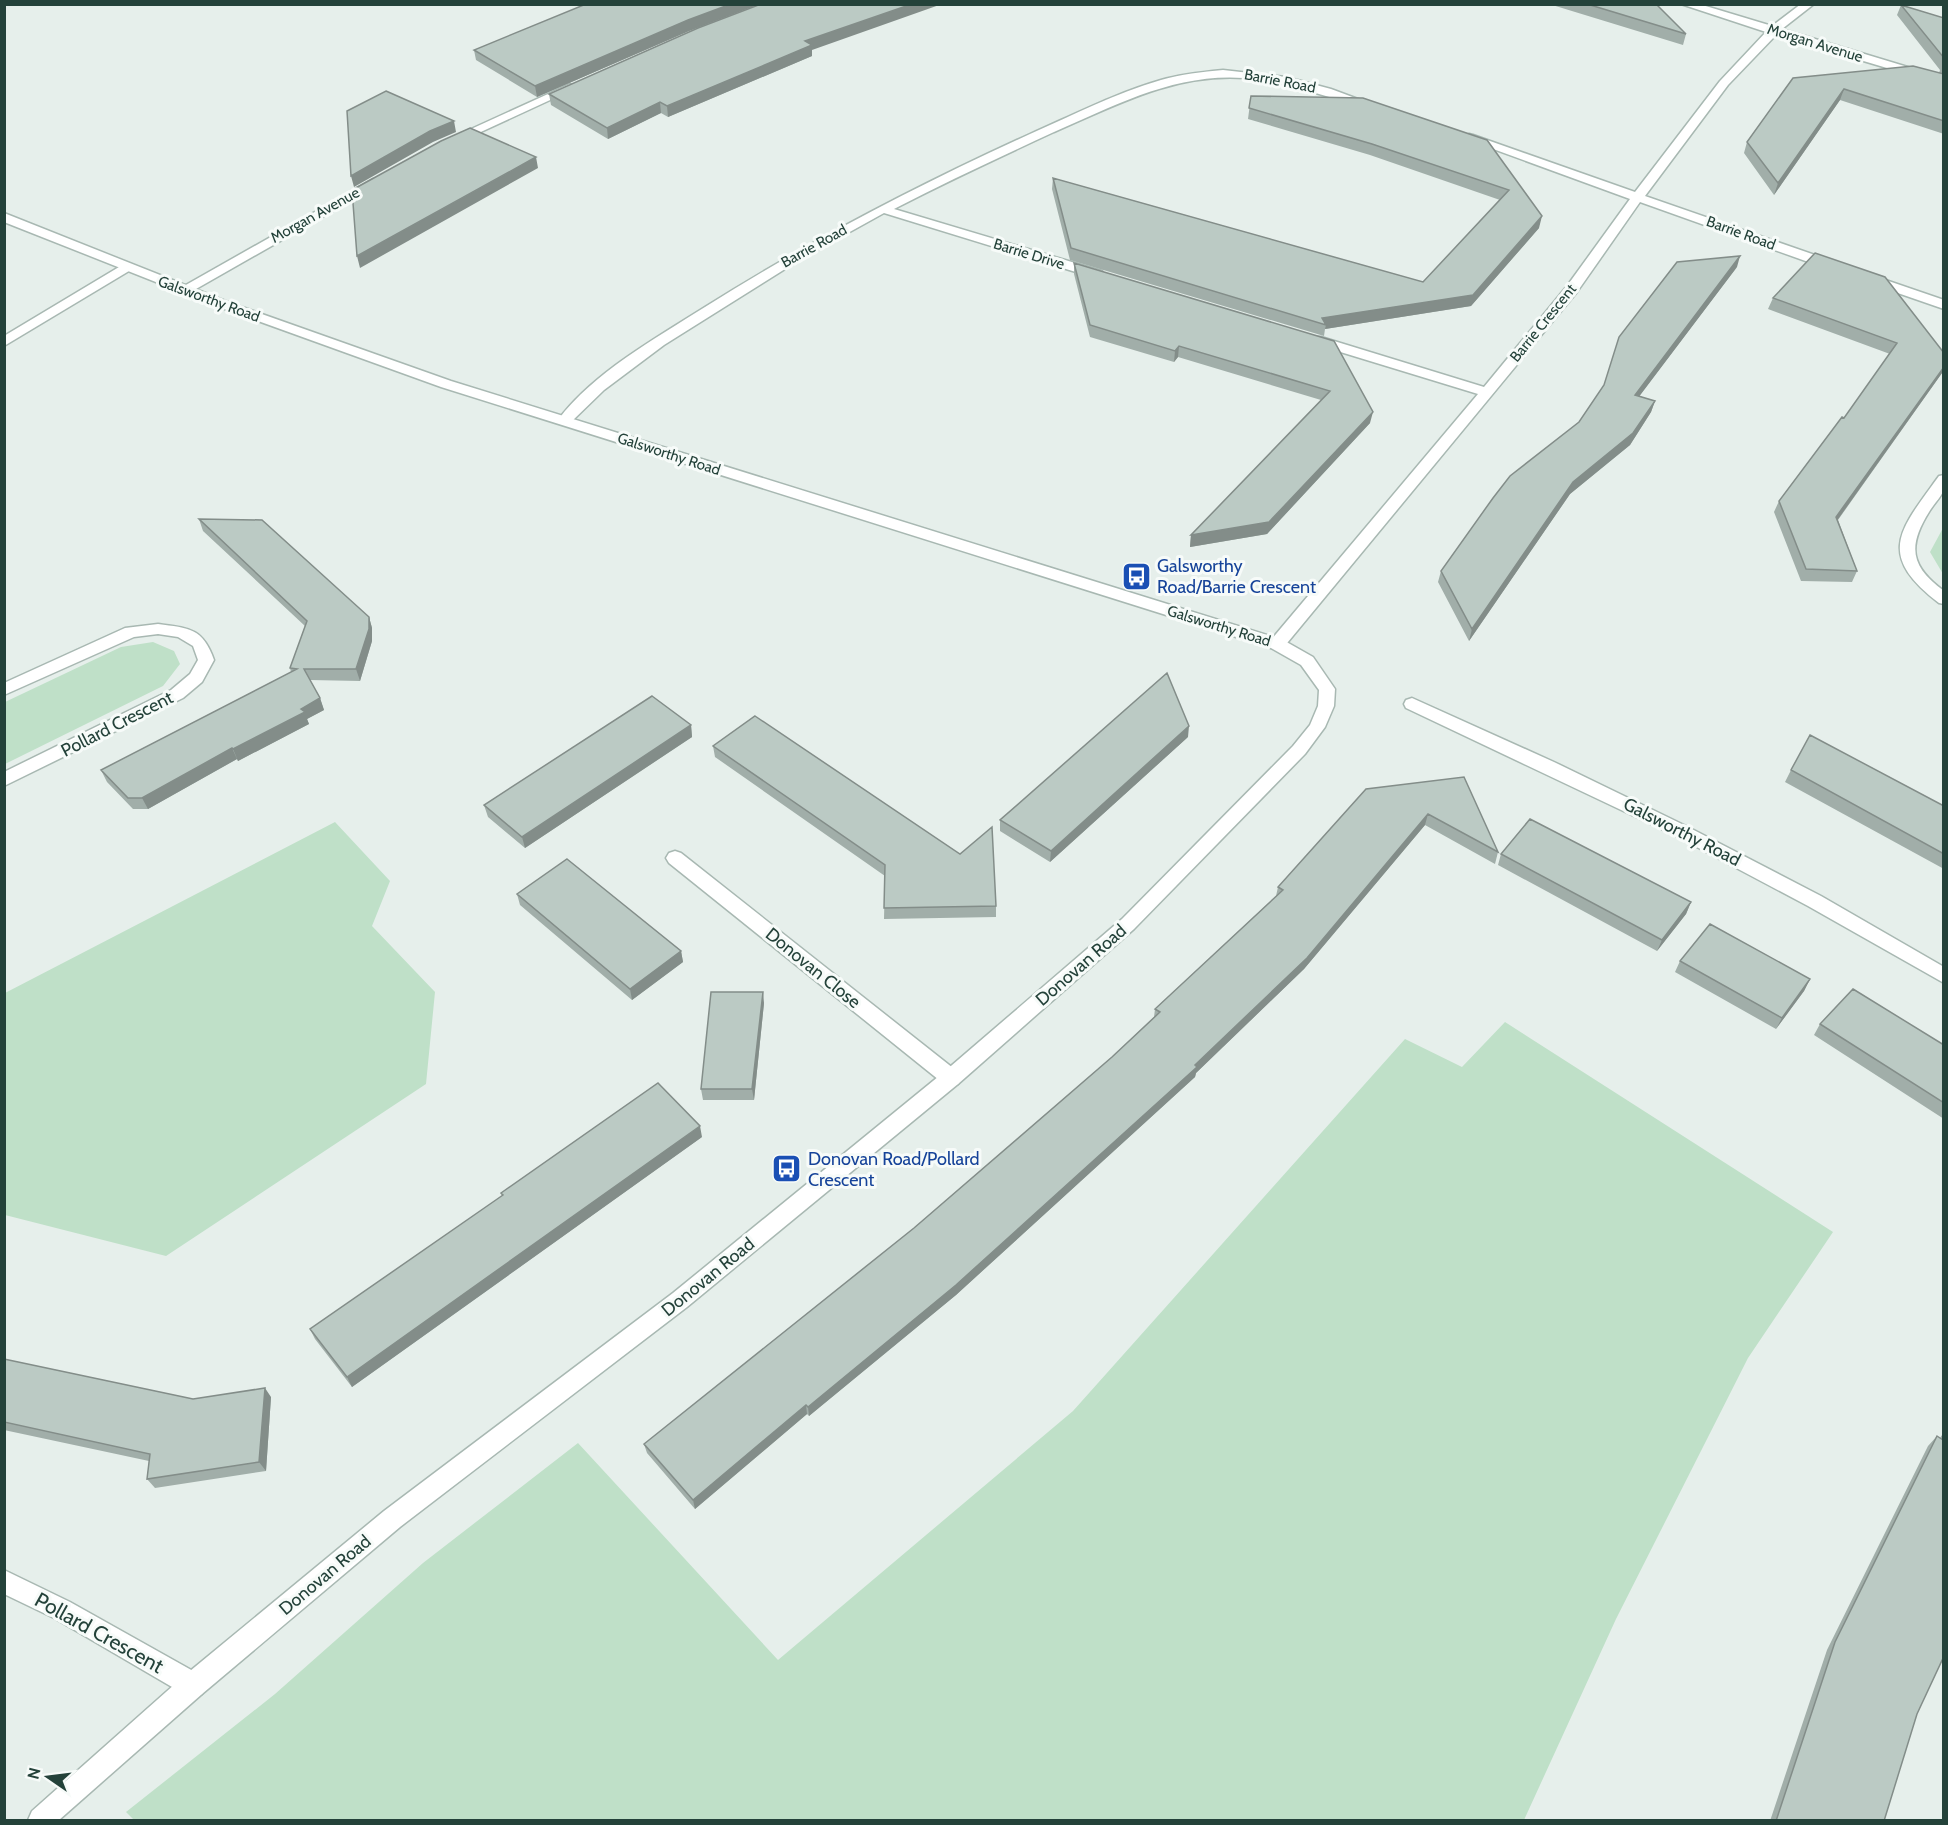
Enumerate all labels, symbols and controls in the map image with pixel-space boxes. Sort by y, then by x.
street label: Morgan Avenue [1765,20,1865,66]
street label: Barrie Road [1243,65,1317,97]
street label: Morgan Avenue [267,183,363,247]
street label: Barrie Road [1704,212,1778,254]
street label: Barrie Road [778,221,850,271]
street label: Barrie Drive [991,235,1067,273]
street label: Galsworthy Road [156,272,262,326]
street label: Barrie Crescent [1506,280,1580,366]
street label: Galsworthy Road [615,429,723,479]
place label: Galsworthy Road/Barrie Crescent [1157,555,1316,598]
bus stop icon: Galsworthy Road/Barrie Crescent [1120,560,1152,592]
street label: Galsworthy Road [1165,602,1273,650]
street label: Pollard Crescent [57,686,177,762]
street label: Galsworthy Road [1620,793,1744,871]
street label: Donovan Road [1031,920,1131,1010]
street label: Donovan Close [761,923,865,1013]
place label: Donovan Road/Pollard Crescent [808,1148,980,1191]
bus stop icon: Donovan Road/Pollard Crescent [771,1153,803,1185]
street label: Donovan Road [657,1233,759,1321]
street label: Donovan Road [275,1530,375,1620]
street label: Pollard Crescent [30,1587,168,1678]
north arrow [18,1747,78,1807]
text: N [23,1766,45,1781]

